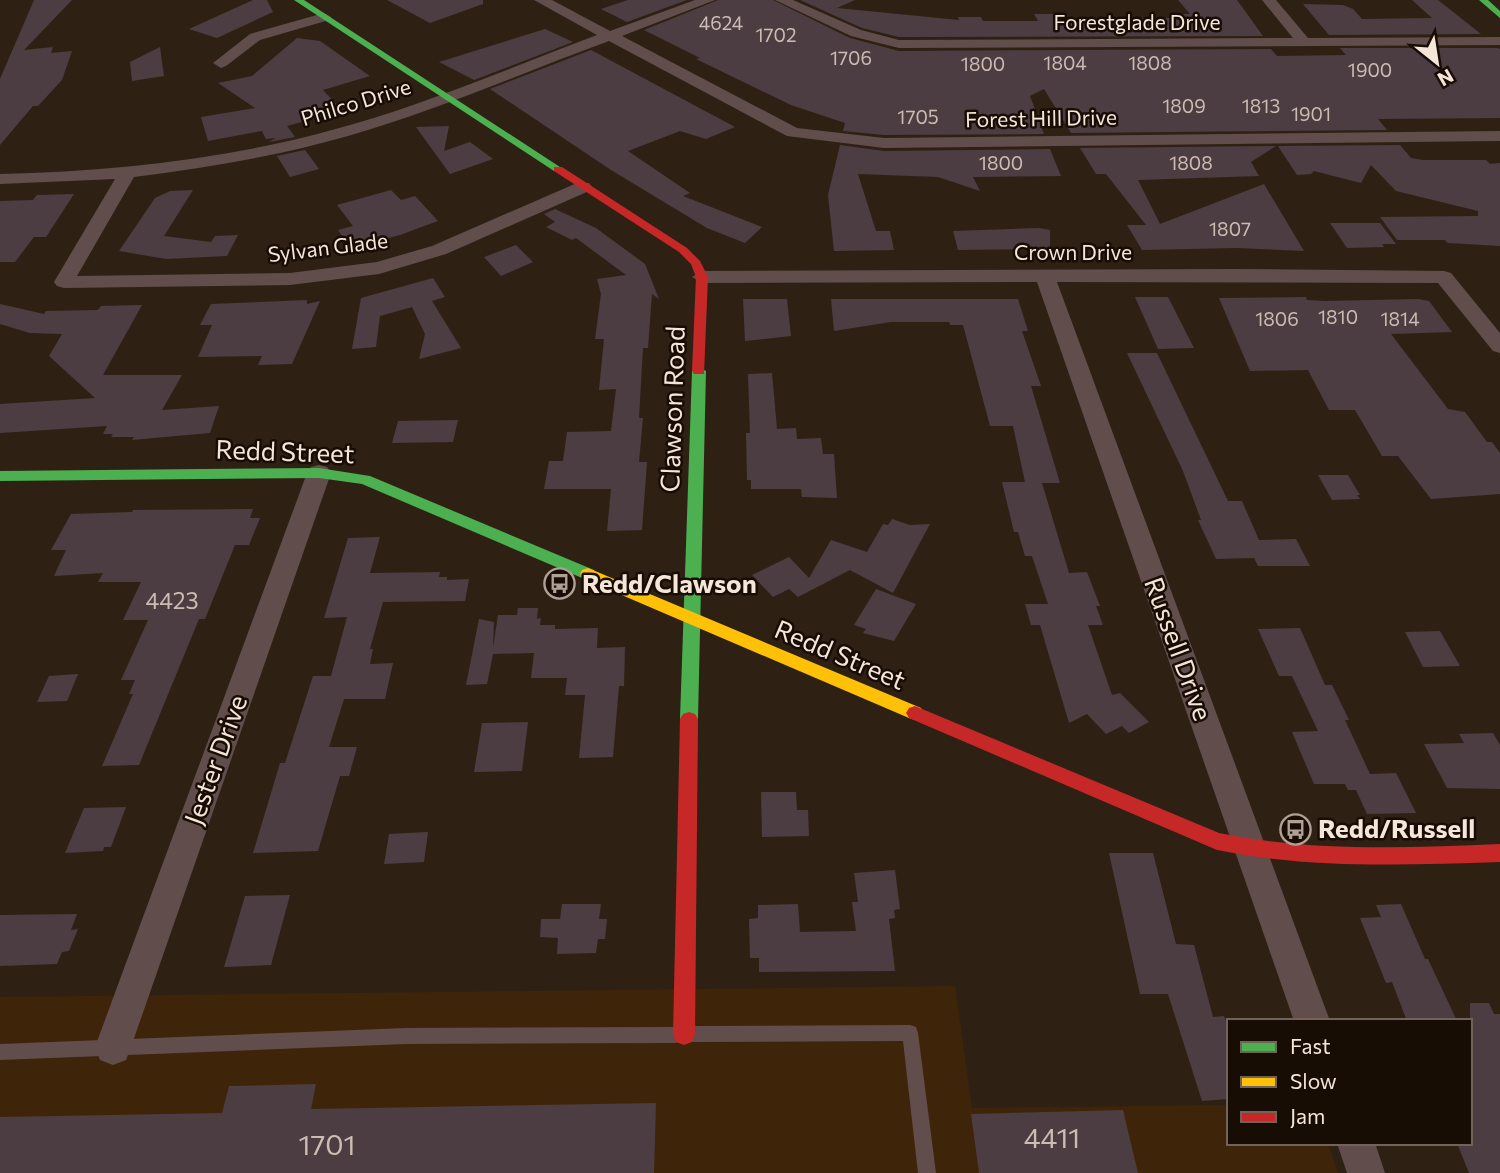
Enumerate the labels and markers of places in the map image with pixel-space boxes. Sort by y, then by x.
bus stop icon: Redd/Clawson [542,567,576,601]
place label: Redd/Clawson [582,567,757,598]
bus stop icon: Redd/Russell [1278,812,1312,846]
place label: Redd/Russell [1318,812,1475,843]

